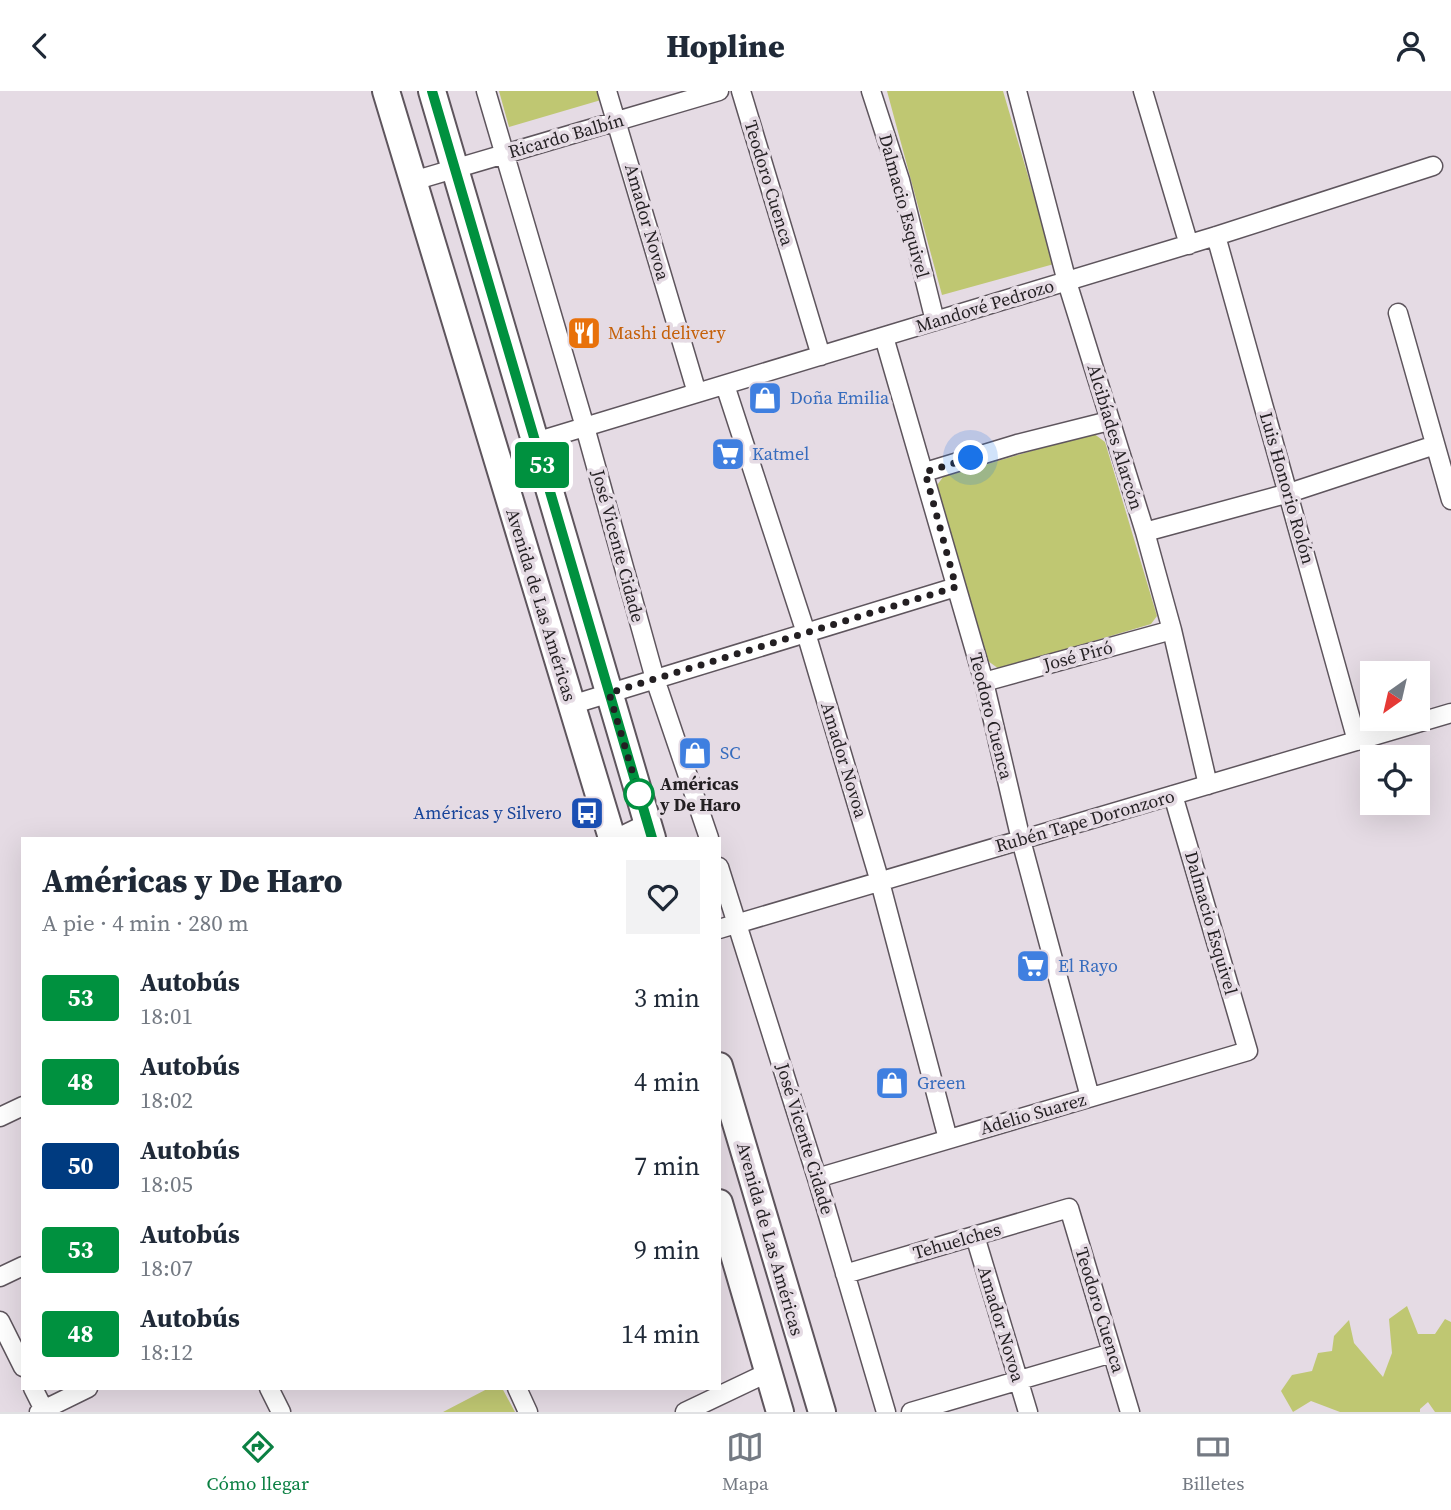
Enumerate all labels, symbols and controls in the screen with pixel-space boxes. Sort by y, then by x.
text: Hopline [666,24,785,68]
icon: back [21,27,59,65]
icon: person [1392,27,1430,65]
street label: Ricardo Balbín [505,107,627,164]
street label: Teodoro Cuenca [739,117,801,249]
street label: Dalmacio Esquivel [873,131,936,281]
street label: Amador Novoa [619,161,676,284]
street label: Mandové Pedrozo [913,273,1057,338]
restaurant icon: Mashi delivery [565,314,603,352]
place label: Mashi delivery [608,320,726,345]
street label: Alcibíades Alarcón [1081,361,1150,513]
shop icon: Doña Emilia [746,379,784,417]
place label: Doña Emilia [790,385,890,410]
street label: Luis Honorio Rolón [1254,409,1321,567]
supermarket icon: Katmel [709,435,747,473]
your location [953,440,988,475]
place label: Katmel [752,441,809,466]
line badge: 53 [510,442,574,488]
text: 53 [529,448,555,481]
street label: José Vicente Cidade [586,466,651,625]
street label: Avenida de Las Américas [500,506,583,704]
street label: José Piró [1039,634,1115,677]
street label: Teodoro Cuenca [964,650,1020,783]
north arrow [1360,661,1430,731]
map controls [1360,661,1430,815]
street label: Amador Novoa [815,699,874,822]
shop icon: SC [676,734,714,772]
place label: SC [720,740,741,765]
button: locate [1360,745,1430,815]
place label: Américas y De Haro [659,771,741,817]
marker: Américas y De Haro [624,779,654,809]
street label: Rubén Tape Doronzoro [992,783,1178,858]
bus stop icon: Américas y Silvero [568,794,606,832]
place label: Américas y Silvero [413,800,562,825]
street label: Dalmacio Esquivel [1179,848,1244,998]
text: Américas y De Haro [42,858,342,903]
button: heart [626,860,700,934]
text: A pie · 4 min · 280 m [42,907,249,939]
supermarket icon: El Rayo [1014,947,1052,985]
place label: El Rayo [1058,953,1118,978]
text: Autobús [140,964,240,1000]
text: 3 min [634,980,700,1016]
text: 53 [67,981,94,1014]
text: 18:01 [140,1000,193,1032]
text: Autobús [140,1048,240,1084]
street label: José Vicente Cidade [770,1059,840,1218]
text: 4 min [634,1064,700,1100]
shop icon: Green [873,1064,911,1102]
text: 48 [67,1065,94,1098]
place label: Green [917,1070,966,1095]
text: 18:02 [140,1084,193,1116]
street label: Adelio Suarez [977,1086,1089,1141]
text: Autobús [140,1132,240,1168]
street label: Avenida de Las Américas [731,1139,810,1339]
text: 7 min [634,1148,700,1184]
text: 50 [67,1149,94,1182]
text: 18:05 [140,1168,193,1200]
text: Autobús [140,1216,240,1252]
street label: Tehuelches [910,1216,1004,1265]
text: 9 min [634,1232,700,1268]
text: 53 [67,1233,94,1266]
street label: Teodoro Cuenca [1070,1244,1132,1376]
text: 18:07 [140,1252,193,1284]
street label: Amador Novoa [972,1263,1031,1386]
text: Autobús [140,1300,240,1336]
text: 14 min [621,1316,700,1352]
text: 48 [67,1317,94,1350]
text: 18:12 [140,1336,193,1368]
tab: Cómo llegar [206,1428,309,1496]
tab: Mapa [722,1428,769,1496]
tab: Billetes [1182,1428,1244,1496]

